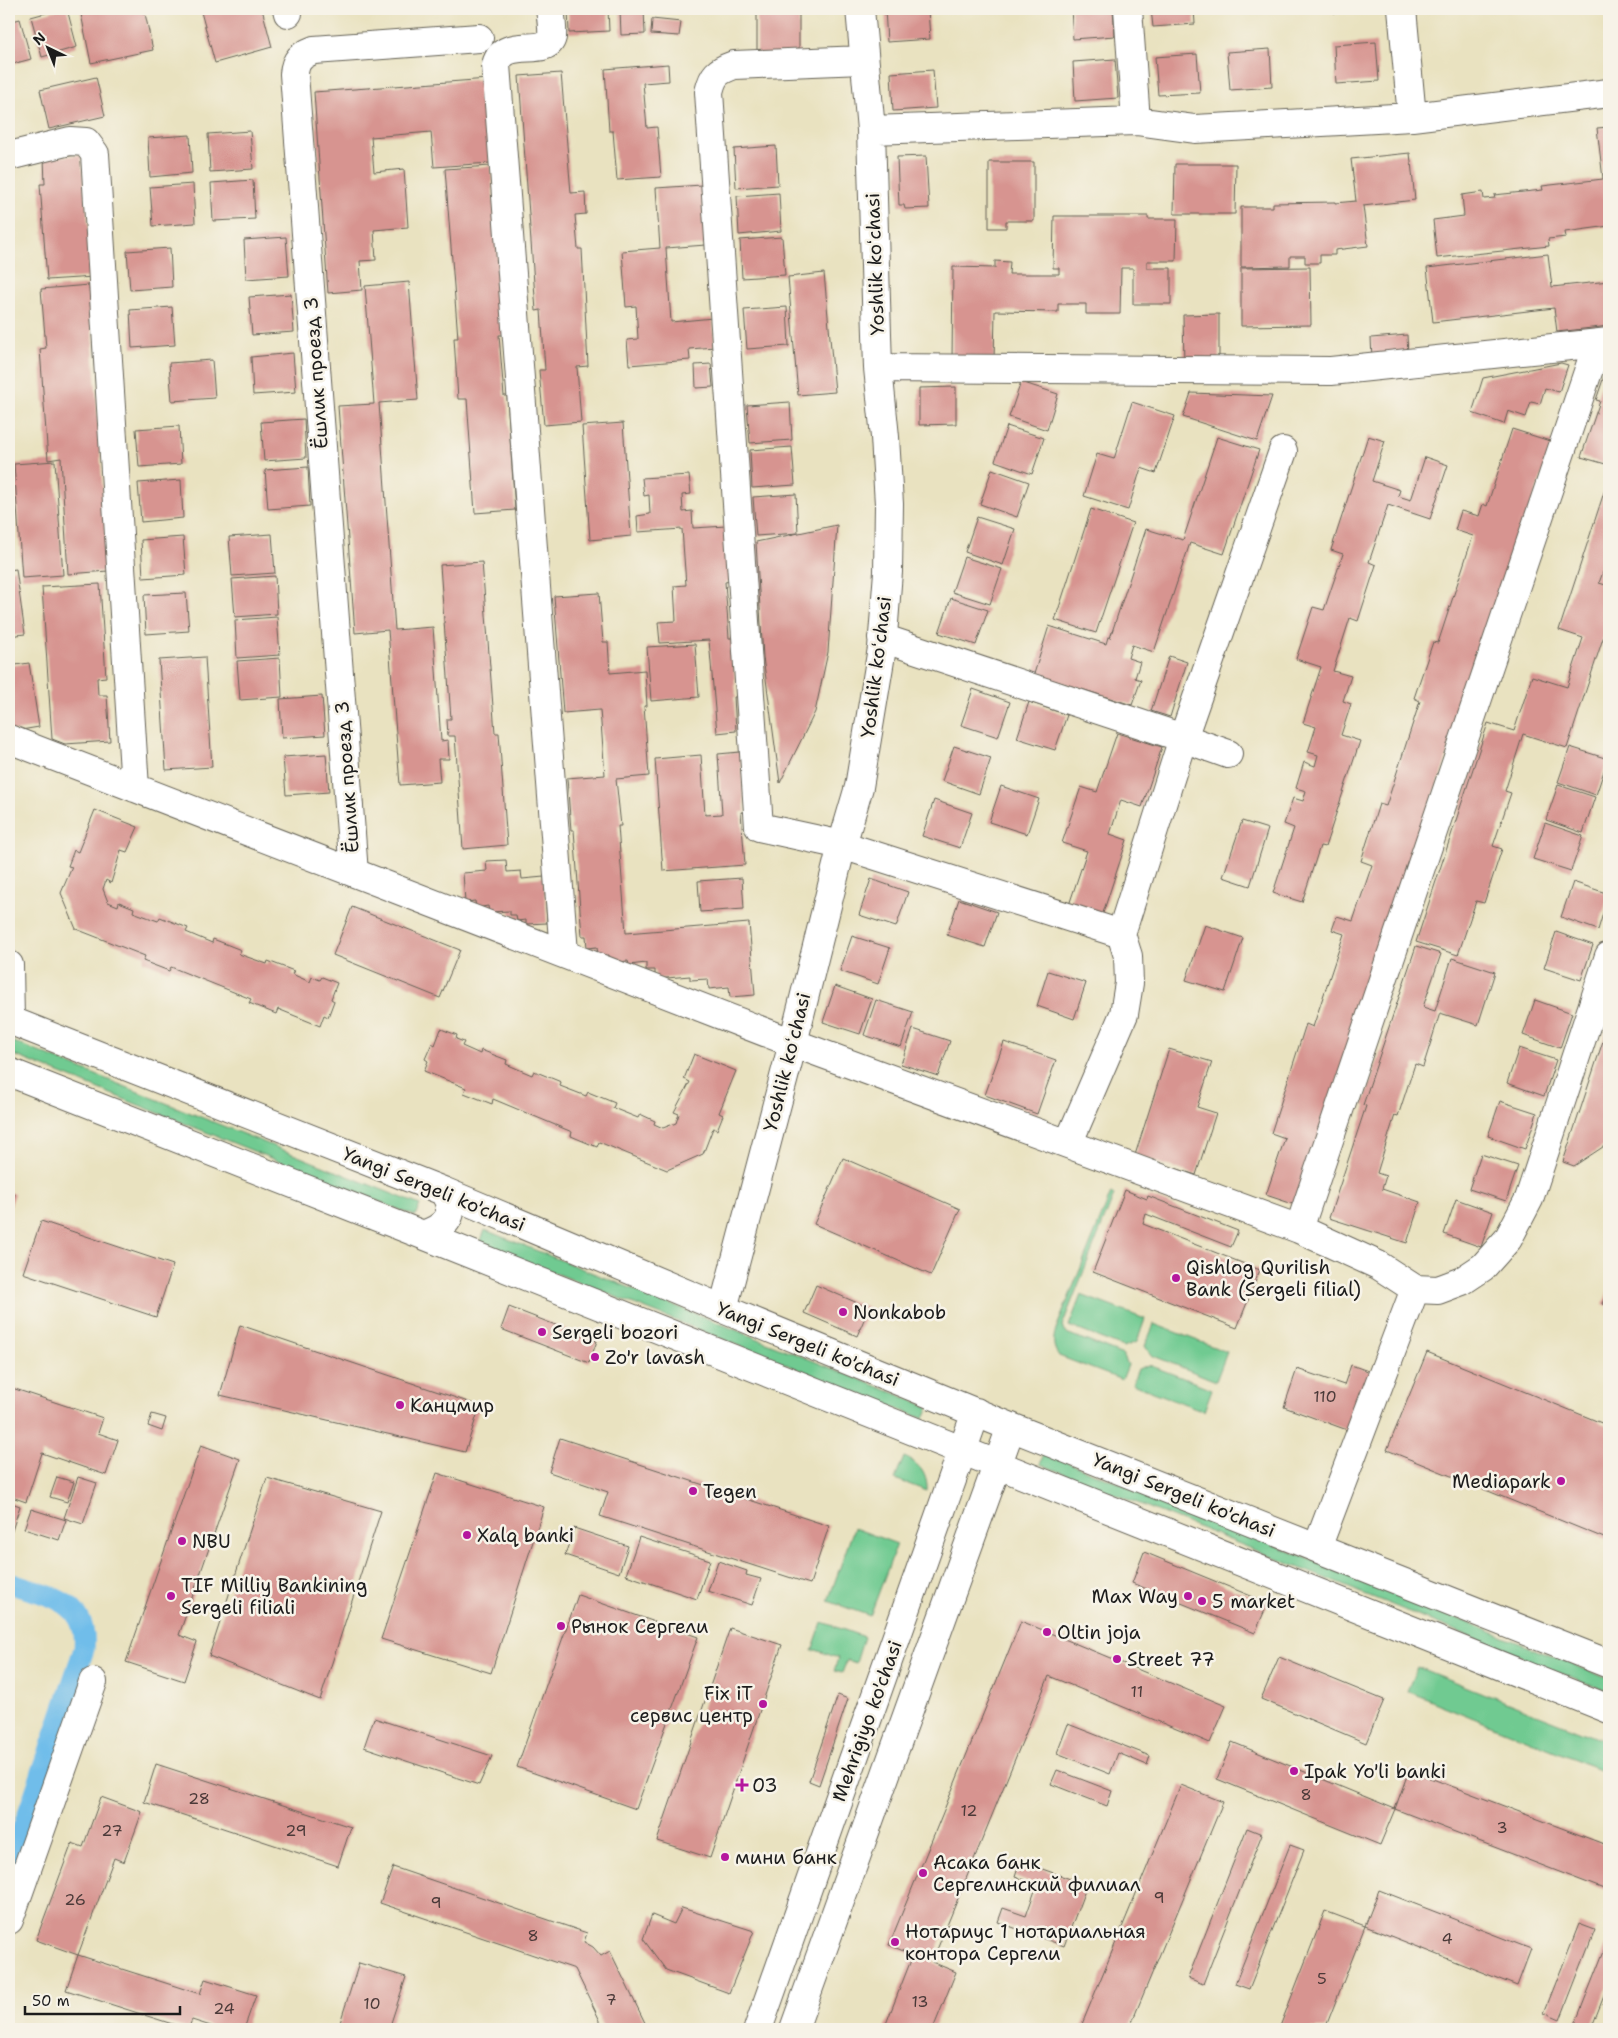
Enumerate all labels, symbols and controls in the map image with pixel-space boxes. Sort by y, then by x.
north arrow [22,22,72,72]
text: N [29,28,49,49]
street label: Yoshlik koʻchasi [860,192,890,336]
street label: Ёшлик проезд 3 [298,296,334,450]
street label: Yoshlik koʻchasi [855,595,897,739]
street label: Ёшлик проезд 3 [329,700,365,854]
street label: Yoshlik koʻchasi [758,990,816,1134]
street label: Yangi Sergeli ko'chasi [339,1141,529,1237]
place label: Qishlog Qurilish Bank (Sergeli filial) [1186,1255,1361,1302]
marker: Qishlog Qurilish Bank (Sergeli filial) [1170,1272,1182,1284]
street label: Yangi Sergeli ko'chasi [713,1296,903,1392]
place label: Nonkabob [853,1300,946,1325]
marker: Nonkabob [837,1306,849,1318]
place label: Sergeli bozori [552,1320,678,1345]
marker: Sergeli bozori [536,1326,548,1338]
place label: Zo'r lavash [605,1345,705,1370]
marker: Zo'r lavash [589,1351,601,1363]
house number: 110 [1313,1386,1337,1407]
place label: Канцмир [410,1393,494,1418]
marker: Канцмир [394,1399,406,1411]
street label: Yangi Sergeli ko'chasi [1089,1447,1279,1543]
place label: Mediapark [1452,1469,1551,1494]
marker: Mediapark [1555,1475,1567,1487]
place label: Tegen [703,1479,757,1504]
marker: Tegen [687,1485,699,1497]
place label: Xalq banki [477,1523,574,1548]
place label: NBU [192,1529,231,1554]
marker: Xalq banki [461,1529,473,1541]
marker: NBU [176,1535,188,1547]
place label: TIF Milliy Bankining Sergeli filiali [181,1573,367,1620]
place label: Max Way [1092,1584,1178,1609]
place label: 5 market [1212,1589,1295,1614]
marker: TIF Milliy Bankining Sergeli filiali [165,1590,177,1602]
marker: Max Way [1182,1590,1194,1602]
marker: 5 market [1196,1595,1208,1607]
place label: Рынок Сергели [571,1614,708,1639]
marker: Рынок Сергели [555,1620,567,1632]
place label: Oltin joja [1057,1620,1141,1645]
marker: Oltin joja [1041,1626,1053,1638]
street label: Mehrigiyo ko'chasi [826,1637,908,1805]
place label: Street 77 [1127,1647,1215,1672]
marker: Street 77 [1111,1653,1123,1665]
place label: Fix iT сервис центр [630,1681,753,1728]
house number: 11 [1131,1681,1143,1702]
marker: Fix iT сервис центр [757,1698,769,1710]
place label: Ipak Yo'li banki [1304,1759,1446,1784]
marker: Ipak Yo'li banki [1288,1765,1300,1777]
place label: 03 [752,1773,778,1798]
marker: 03 [736,1779,748,1791]
house number: 8 [1300,1784,1312,1805]
house number: 28 [188,1788,210,1809]
house number: 12 [960,1800,978,1821]
house number: 3 [1496,1817,1508,1838]
house number: 27 [101,1820,123,1841]
house number: 29 [285,1820,307,1841]
place label: мини банк [735,1845,837,1870]
place label: Асака банк Сергелинский филиал [933,1850,1141,1897]
marker: мини банк [719,1851,731,1863]
marker: Асака банк Сергелинский филиал [917,1867,929,1879]
house number: 9 [1153,1887,1165,1908]
house number: 26 [64,1889,86,1910]
house number: 9 [430,1892,442,1913]
place label: Нотариус 1 нотариальная контора Сергели [905,1919,1146,1966]
house number: 8 [527,1925,539,1946]
house number: 4 [1441,1928,1453,1949]
marker: Нотариус 1 нотариальная контора Сергели [889,1936,901,1948]
house number: 5 [1317,1968,1327,1989]
scale bar [25,1983,180,2015]
house number: 7 [605,1989,617,2010]
text: 50 m [32,1991,70,2011]
house number: 13 [911,1991,929,2012]
house number: 10 [363,1993,381,2014]
house number: 24 [213,1998,235,2019]

